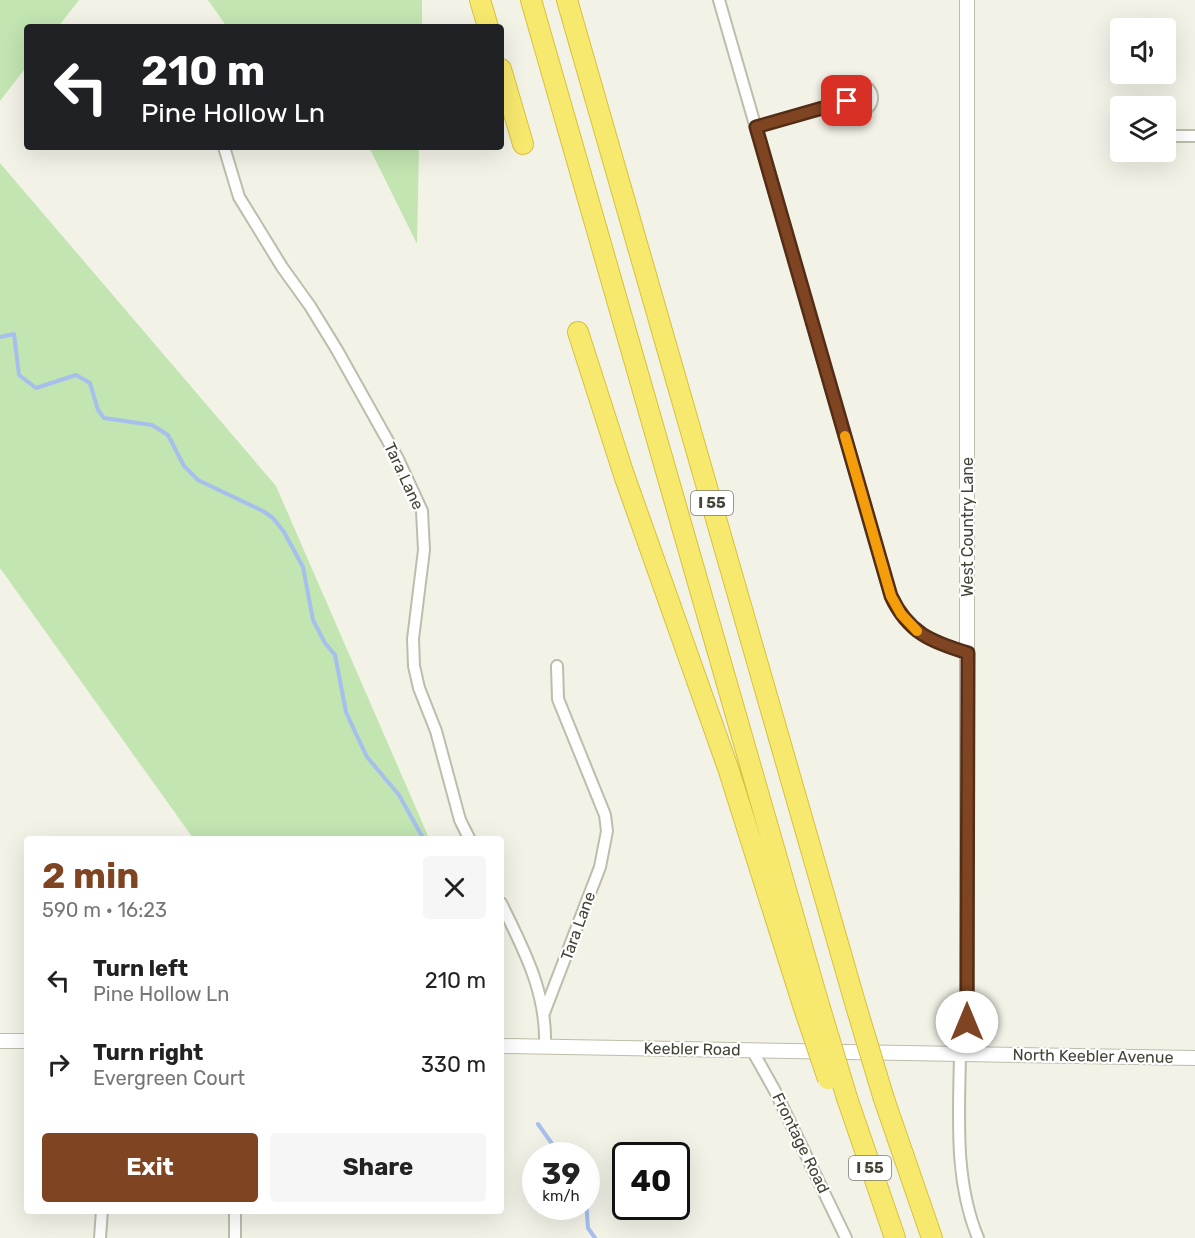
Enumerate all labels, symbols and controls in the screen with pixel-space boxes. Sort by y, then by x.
map controls [1110,18,1176,162]
button: sound [1110,18,1176,84]
text: 210 m [141,46,265,96]
icon: left [42,48,120,126]
pin [821,75,872,126]
icon: arrive [830,84,863,117]
button: layers [1110,96,1176,162]
text: Pine Hollow Ln [141,97,325,129]
street label: Tara Lane [380,439,428,513]
street label: West Country Lane [958,457,977,597]
road number: I 55 [691,491,733,515]
text: 2 min [42,854,140,897]
button: close [423,856,486,919]
street label: Tara Lane [557,889,599,963]
text: 590 m · 16:23 [42,898,167,922]
text: Turn left [93,955,188,982]
icon: left [42,964,75,997]
text: 210 m [425,967,486,994]
text: Pine Hollow Ln [93,982,229,1006]
position arrow [935,990,999,1054]
text: Turn right [93,1039,203,1066]
street label: Keebler Road [643,1039,741,1059]
street label: North Keebler Avenue [1012,1045,1174,1067]
icon: right [42,1048,75,1081]
text: 330 m [421,1051,486,1078]
text: Evergreen Court [93,1066,245,1090]
street label: Frontage Road [769,1090,833,1196]
button: Exit [42,1133,258,1202]
button: Share [270,1133,486,1202]
speed limit sign: 40 [612,1142,690,1220]
text: 39 [542,1156,581,1192]
road number: I 55 [849,1156,891,1180]
text: km/h [542,1187,580,1205]

